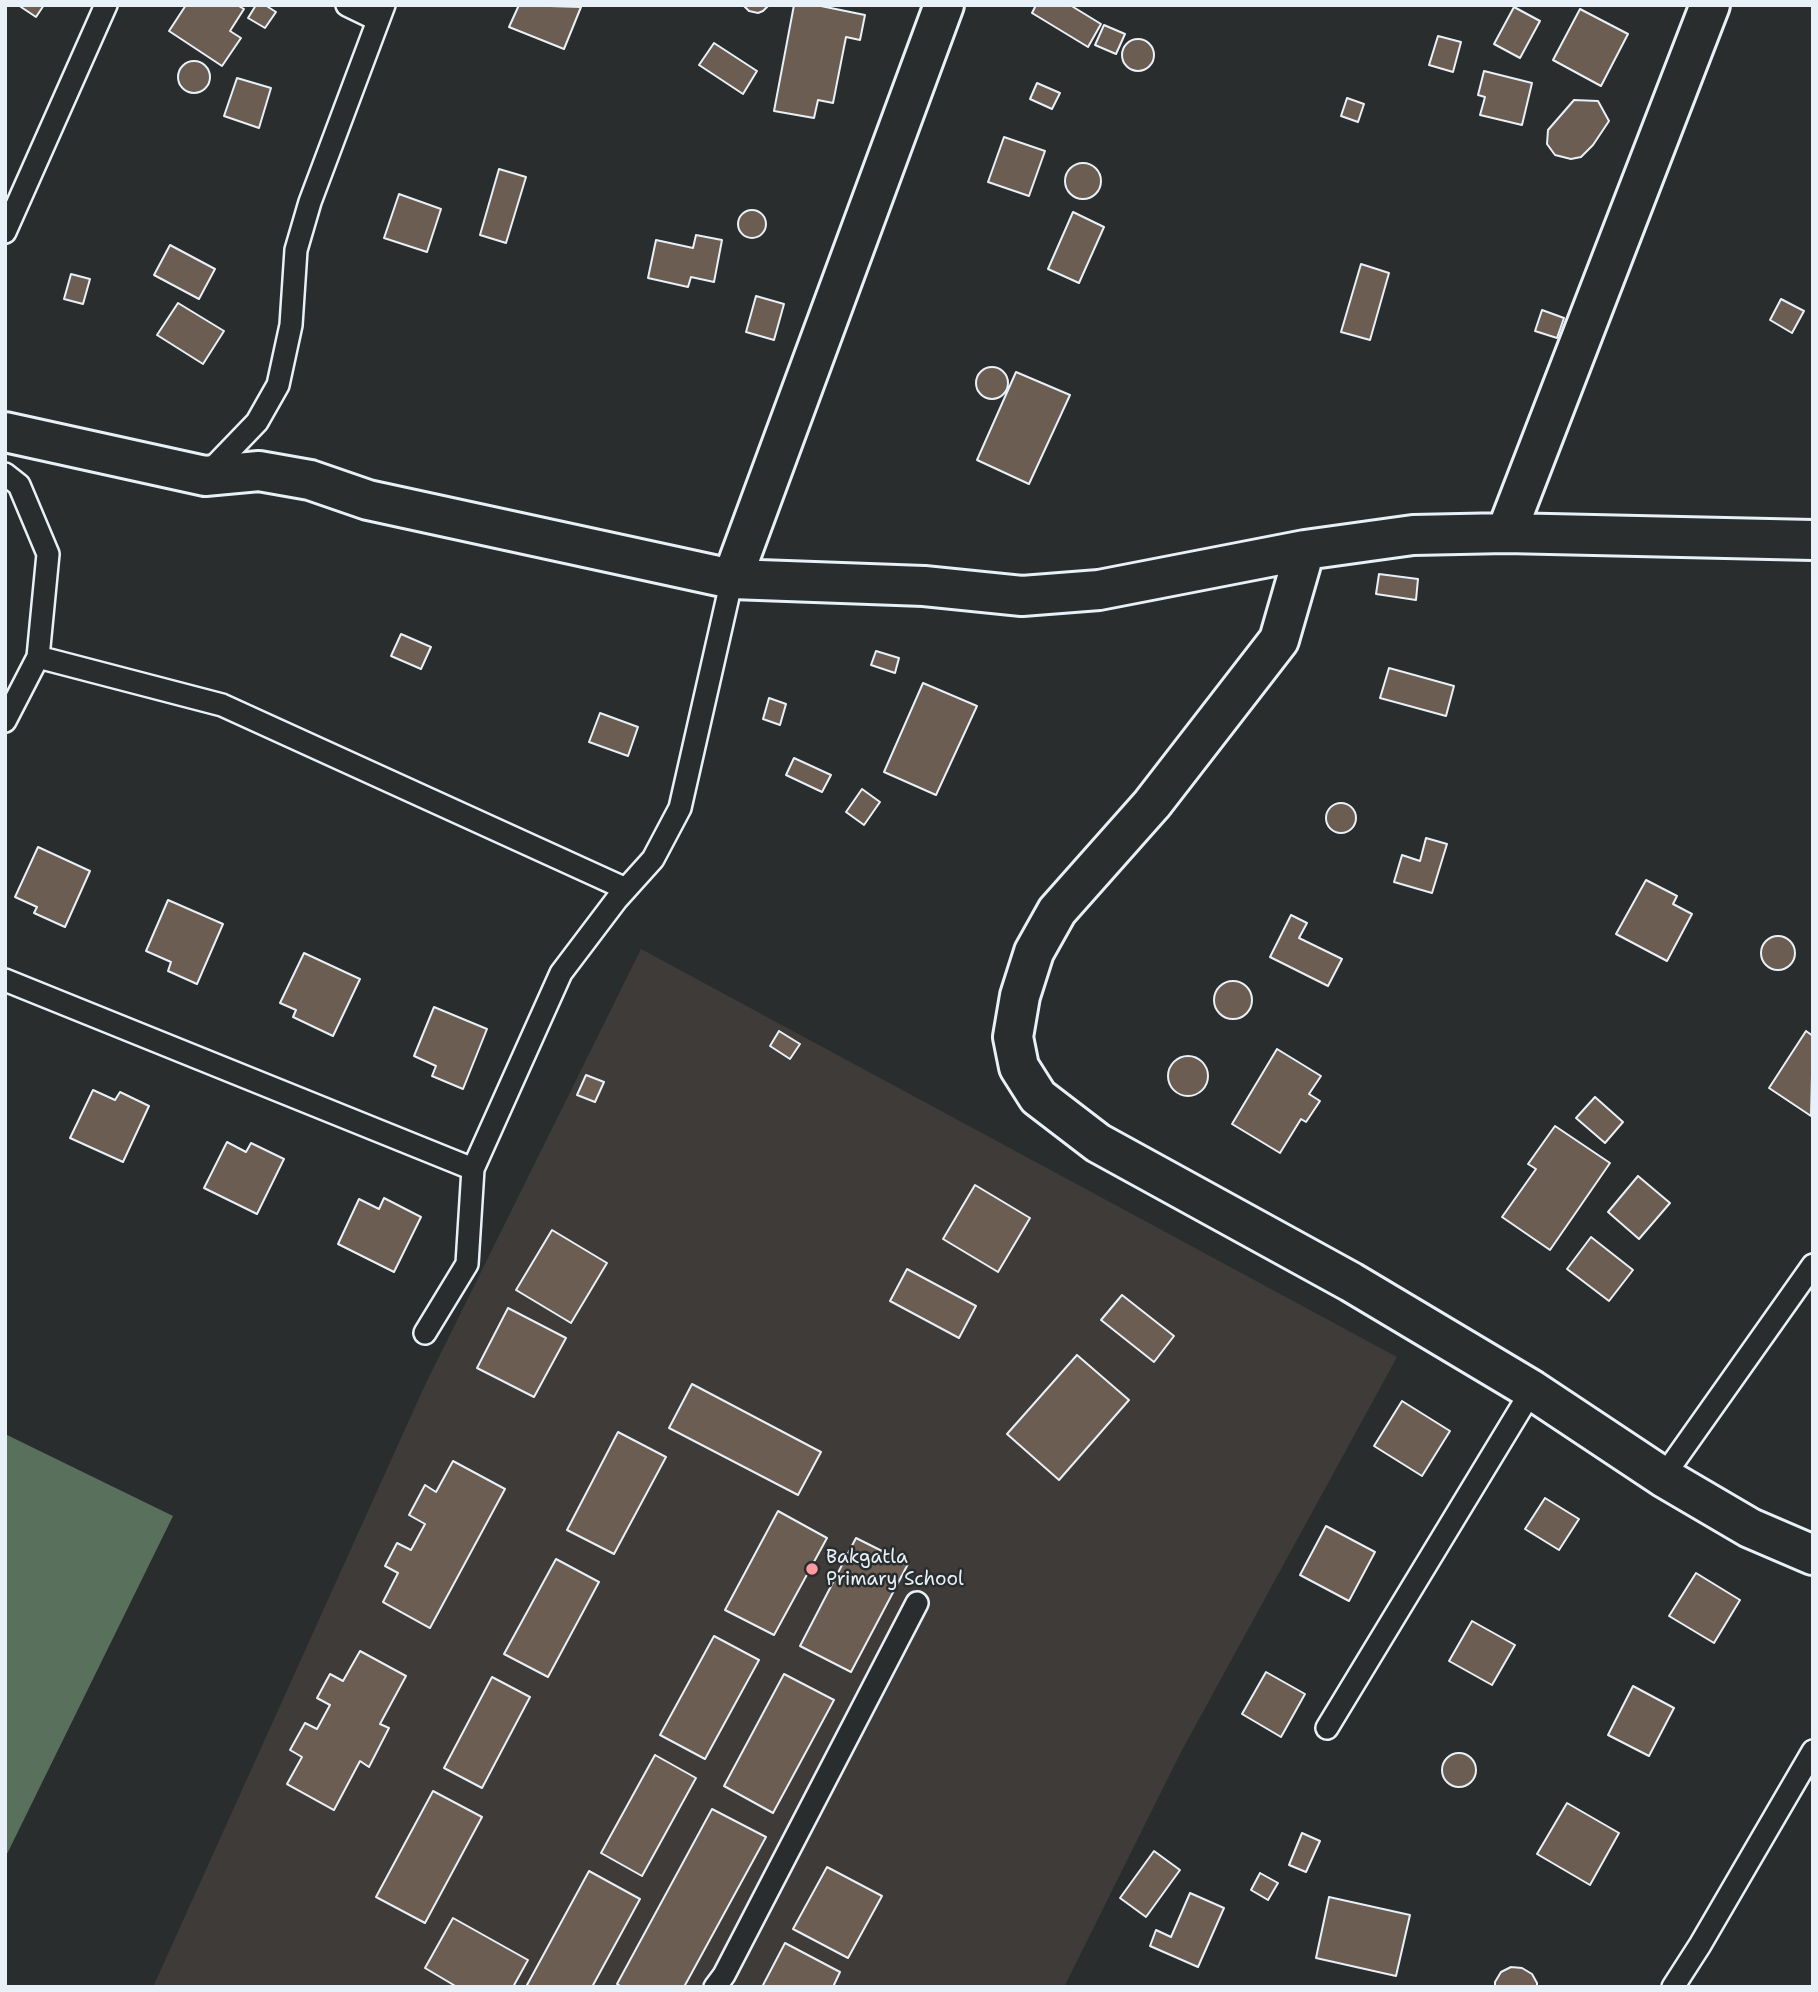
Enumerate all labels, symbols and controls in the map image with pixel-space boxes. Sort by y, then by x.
place label: Bakgatla Primary School [826,1547,964,1591]
marker: Bakgatla Primary School [804,1561,820,1577]

